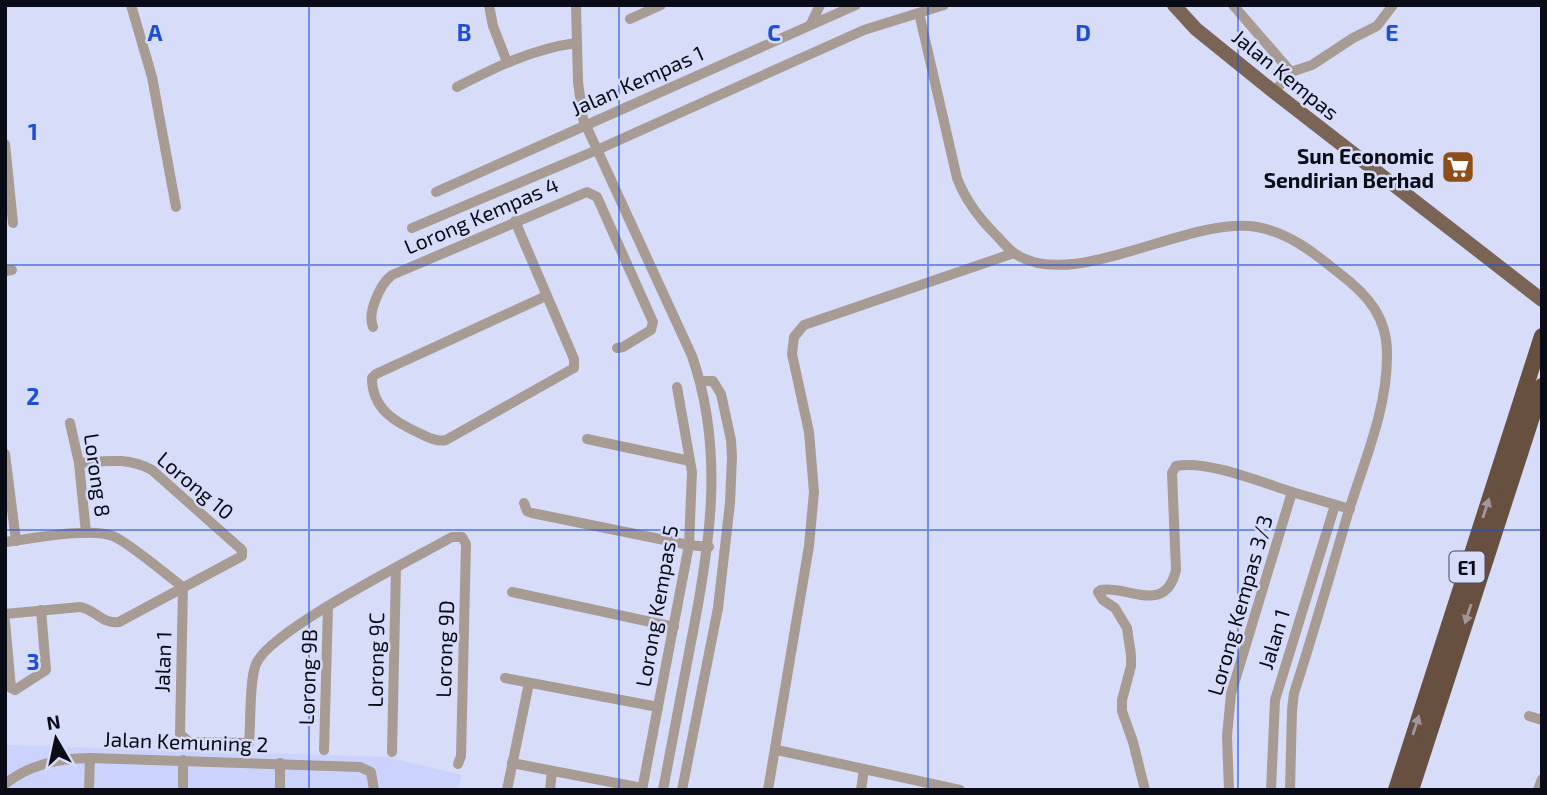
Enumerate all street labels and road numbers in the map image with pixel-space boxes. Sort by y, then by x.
street label: Jalan Kempas [1228,24,1344,124]
street label: Jalan Kempas 1 [567,40,707,120]
street label: Lorong Kempas 4 [400,171,562,259]
street label: Lorong 8 [80,432,116,518]
street label: Lorong 10 [153,446,239,524]
street label: Lorong Kempas 3/3 [1201,512,1277,698]
street label: Lorong Kempas 5 [629,523,683,689]
road number: E1 [1450,552,1484,582]
street label: Lorong 9D [430,600,458,698]
street label: Jalan 1 [1252,606,1294,672]
street label: Lorong 9C [362,612,388,708]
street label: Lorong 9B [293,628,321,726]
street label: Jalan 1 [148,631,176,693]
street label: Jalan Kemuning 2 [103,726,269,756]

